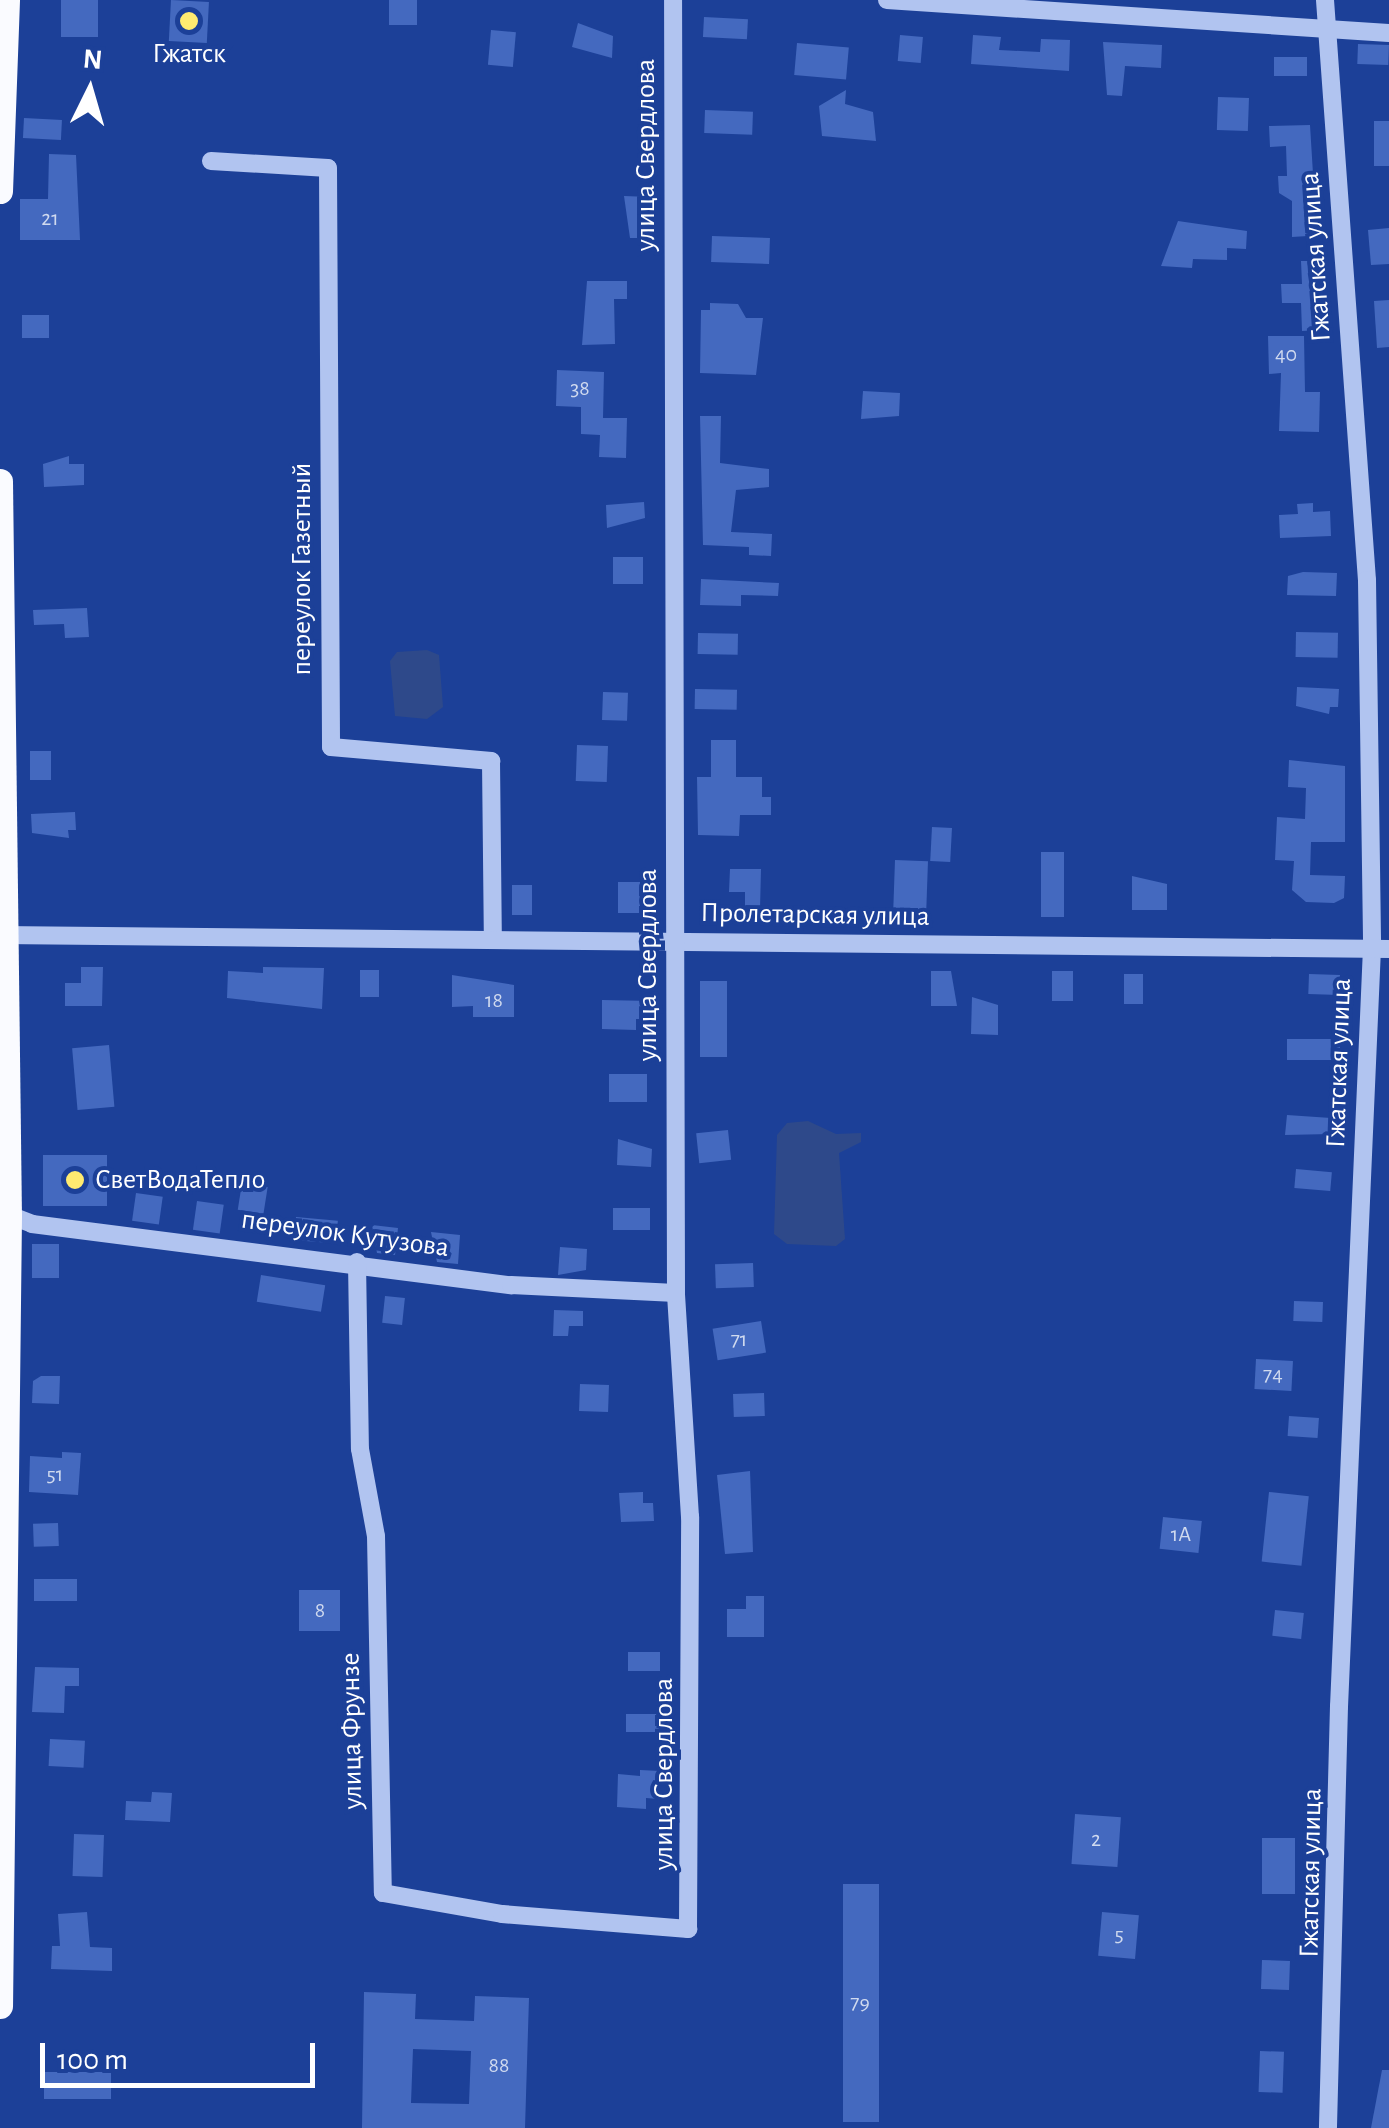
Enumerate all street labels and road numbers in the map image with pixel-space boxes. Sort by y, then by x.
street label: улица Свердлова [629,59,663,251]
street label: Гжатская улица [1293,171,1339,343]
street label: переулок Газетный [285,463,319,675]
street label: улица Свердлова [631,869,665,1061]
street label: Пролетарская улица [700,896,930,934]
street label: Гжатская улица [1319,978,1359,1148]
street label: переулок Кутузова [239,1203,451,1265]
street label: улица Фрунзе [334,1652,370,1810]
street label: улица Свердлова [647,1678,681,1870]
street label: Гжатская улица [1293,1788,1329,1958]

